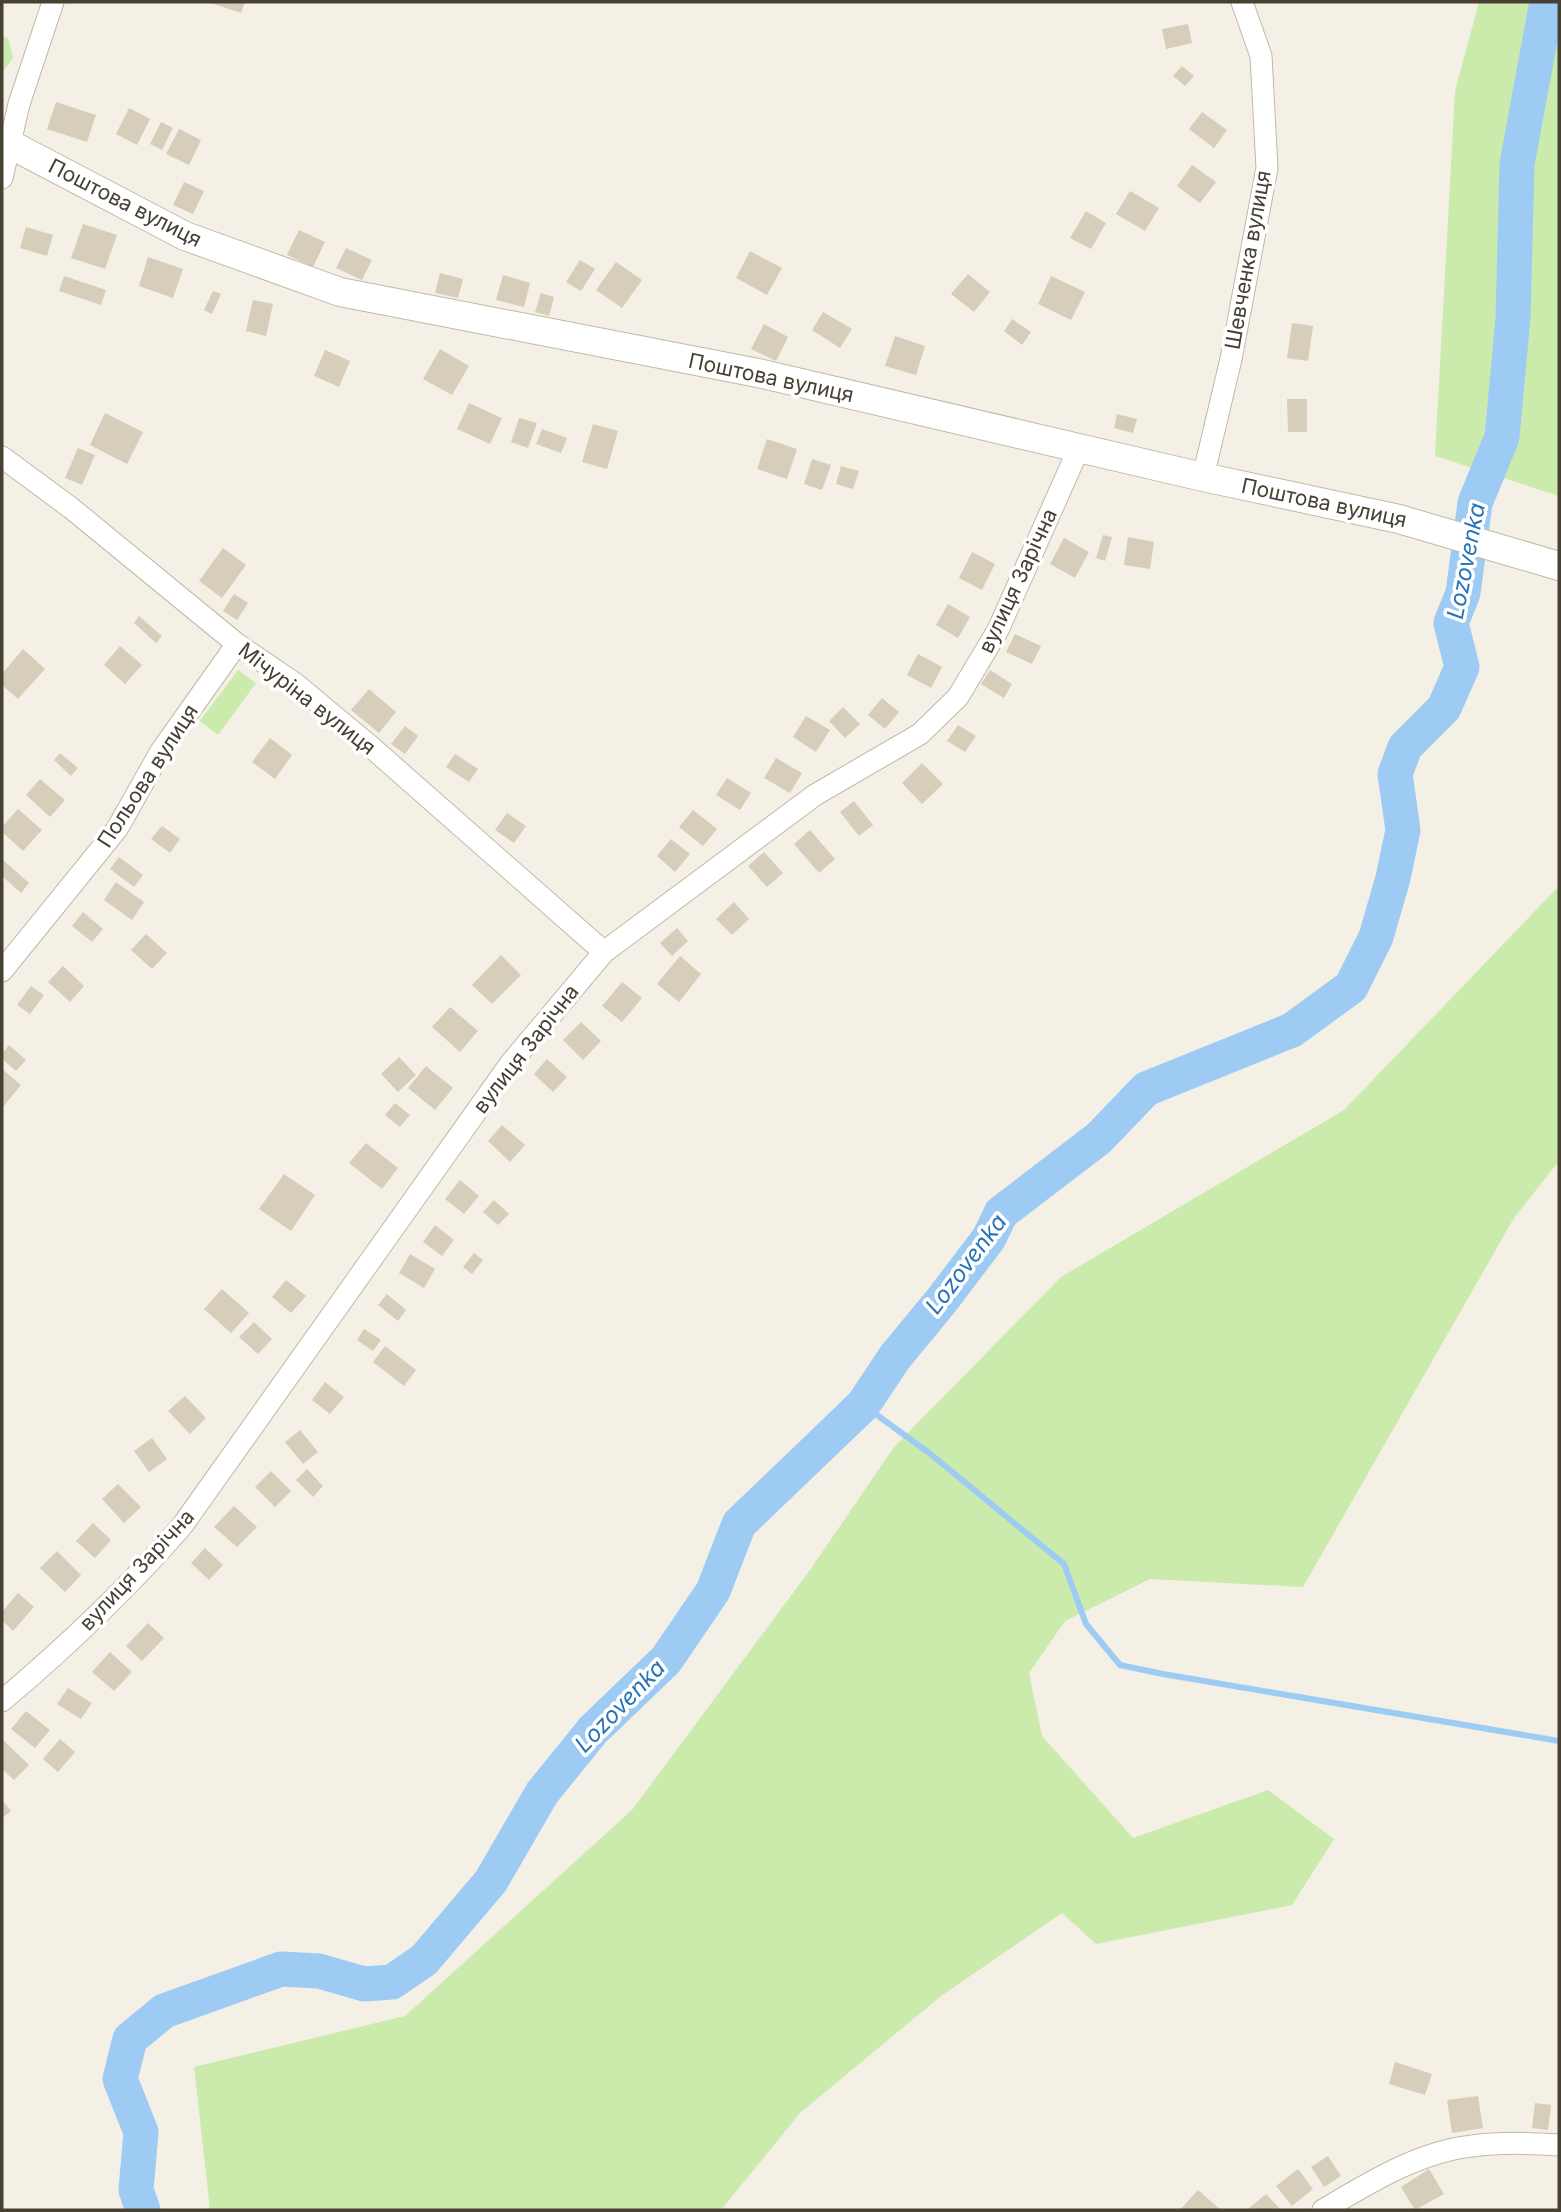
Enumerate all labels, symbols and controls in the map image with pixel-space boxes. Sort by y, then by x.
street label: Поштова вулиця [45,153,206,252]
street label: Шевченка вулиця [1219,168,1276,351]
street label: Поштова вулиця [686,348,856,407]
street label: Поштова вулиця [1239,473,1409,532]
water label: Lozovenka [1441,501,1491,621]
street label: вулиця Зарічна [973,505,1062,657]
street label: Мічуріна вулиця [234,637,381,760]
street label: Польова вулиця [92,699,203,852]
street label: вулиця Зарічна [468,979,584,1118]
water label: Lozovenka [919,1209,1013,1319]
street label: вулиця Зарічна [74,1504,199,1635]
water label: Lozovenka [569,1654,671,1758]

